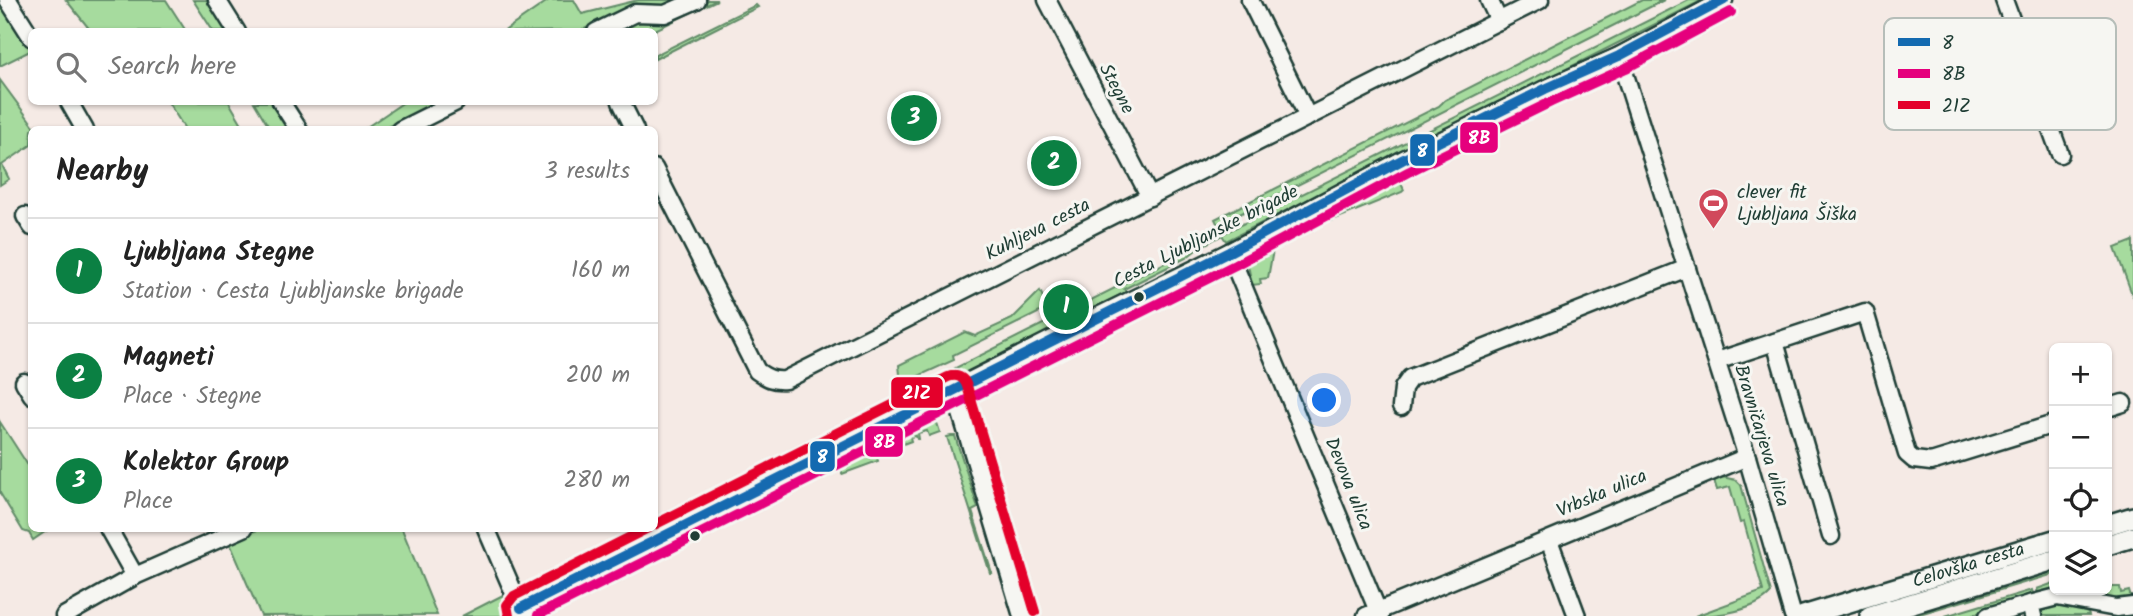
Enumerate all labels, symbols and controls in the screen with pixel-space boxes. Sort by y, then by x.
legend [1884,18,2116,130]
search box [28,28,658,105]
text: 8 [1942,29,1954,59]
text: Search here [108,46,236,88]
icon: search [52,48,90,86]
street label: Stegne [1090,58,1142,120]
text: 8B [1942,60,1966,90]
pin: 3 [891,92,937,144]
text: 21Z [1942,92,1971,122]
line badge: 8B [1459,121,1499,154]
text: 8B [1467,124,1491,154]
line badge: 8 [1409,133,1436,167]
pin: 2 [1031,137,1077,189]
text: 8 [1416,137,1428,167]
text: Nearby [56,148,148,196]
text: 3 results [544,154,630,190]
street label: Cesta Ljubljanske brigade [1108,177,1304,297]
place label: clever fit Ljubljana Šiška [1737,178,1857,230]
sports icon: clever fit Ljubljana Šiška [1697,187,1731,231]
street label: Kuhljeva cesta [980,191,1096,269]
text: Ljubljana Stegne [123,232,314,274]
text: 1 [76,253,82,289]
text: 160 m [571,253,630,289]
text: Station · Cesta Ljubljanske brigade [123,274,464,310]
pin: 1 [1043,281,1089,333]
unlabelled marker [1132,290,1146,304]
text: Magneti [123,337,214,379]
map controls [2049,343,2112,595]
button: + [2049,343,2112,406]
text: 2 [72,358,86,394]
text: 200 m [566,358,630,394]
street label: Bravničarjeva ulica [1725,361,1797,511]
line badge: 21Z [890,376,944,409]
text: Place · Stegne [123,379,261,415]
text: 21Z [902,379,932,409]
your location [1307,383,1341,417]
button: − [2049,406,2112,469]
line badge: 8B [864,425,904,458]
text: 8B [872,428,896,458]
street label: Devova ulica [1316,433,1380,535]
line badge: 8 [809,440,836,473]
text: Kolektor Group [123,442,289,484]
text: 8 [816,443,828,473]
street label: Vrbska ulica [1552,462,1652,526]
text: 3 [73,463,85,499]
text: 280 m [564,463,630,499]
button: locate [2049,469,2112,532]
text: Place [123,484,173,520]
unlabelled marker [688,529,702,543]
button: layers [2049,532,2112,595]
street label: Celovška cesta [1909,535,2029,597]

